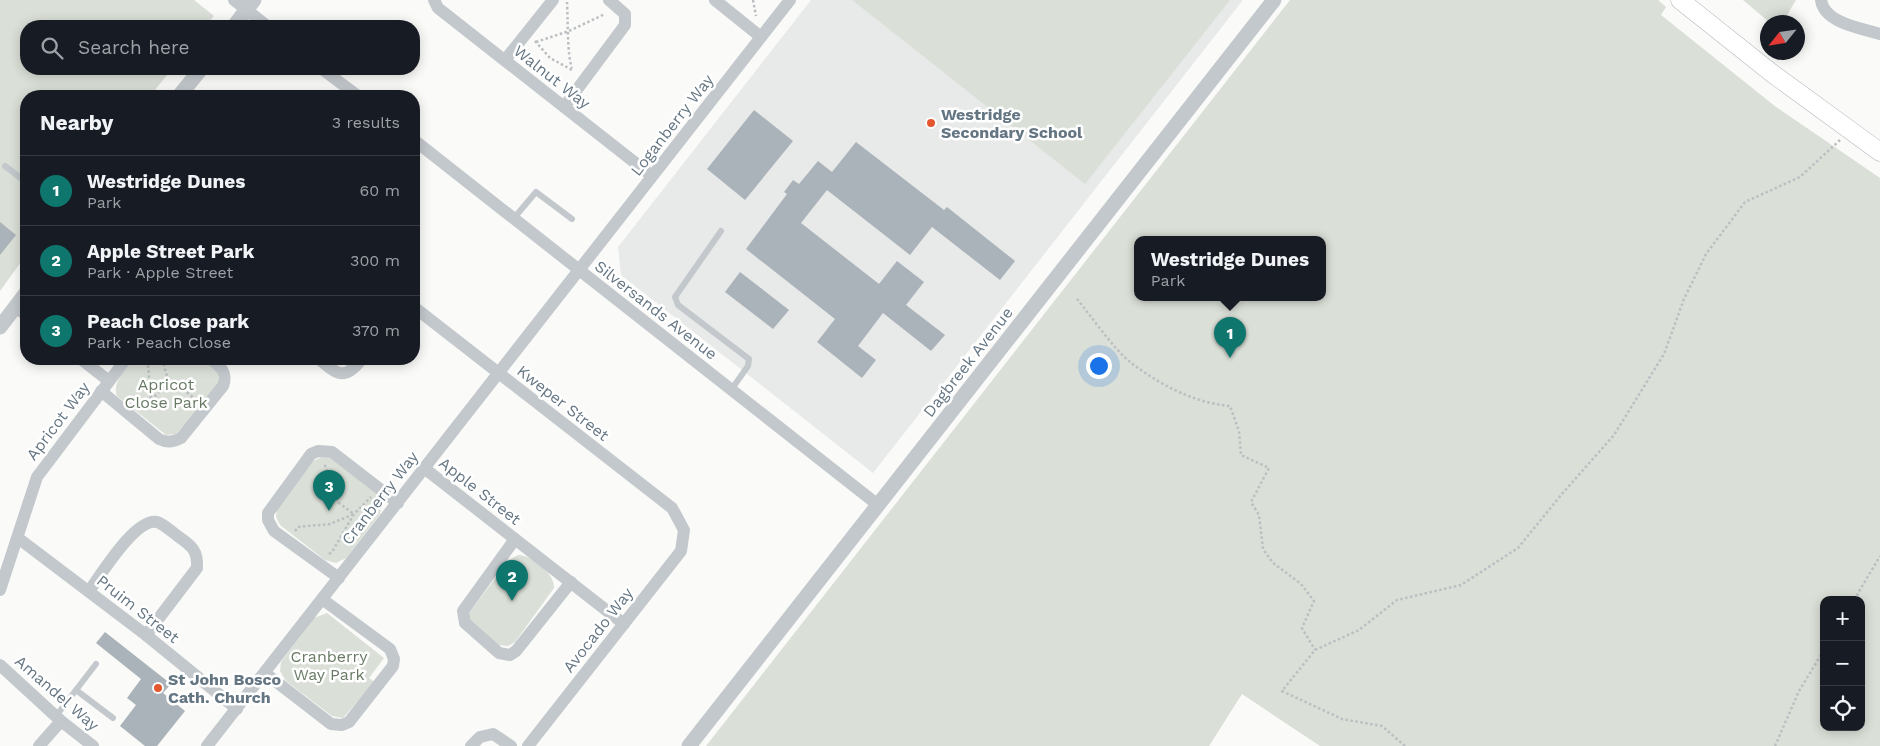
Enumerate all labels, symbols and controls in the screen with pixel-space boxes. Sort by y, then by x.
north arrow [1760,15,1805,60]
search box [20,20,420,75]
icon: search [38,34,66,62]
text: Search here [78,36,189,59]
street label: Walnut Way [510,41,595,113]
street label: Loganberry Way [627,70,718,179]
place label: Westridge Secondary School [941,105,1083,142]
text: Nearby [40,110,113,135]
text: 3 results [332,113,400,132]
marker: Westridge Secondary School [925,117,937,129]
text: Westridge Dunes [87,170,245,193]
text: 1 [53,181,59,200]
text: 60 m [360,181,400,200]
text: Park [87,193,121,212]
popup [1134,236,1326,301]
text: Apple Street Park [87,240,254,263]
text: Westridge Dunes [1151,248,1309,271]
text: 2 [51,251,61,270]
text: 300 m [350,251,400,270]
street label: Silversands Avenue [591,256,721,364]
text: Park · Apple Street [87,263,233,282]
text: Park [1151,271,1185,290]
street label: Dagbreek Avenue [919,303,1017,421]
text: Peach Close park [87,310,249,333]
pin: 1 [1214,317,1246,358]
text: 3 [51,321,61,340]
text: 370 m [352,321,400,340]
text: Park · Peach Close [87,333,231,352]
your location [1086,353,1112,379]
street label: Kweper Street [513,361,613,445]
park label: Apricot Close Park [124,375,208,412]
street label: Apricot Way [22,377,94,464]
street label: Cranberry Way [338,447,423,548]
street label: Apple Street [435,453,525,529]
pin: 3 [313,470,345,511]
pin: 2 [496,560,528,601]
street label: Pruim Street [93,571,183,647]
street label: Avocado Way [559,583,637,676]
map controls [1820,596,1865,731]
button: + [1820,596,1865,641]
button: − [1820,641,1865,686]
park label: Cranberry Way Park [291,647,368,684]
street label: Amandel Way [11,651,103,735]
place label: St John Bosco Cath. Church [168,670,282,707]
marker: St John Bosco Cath. Church [152,682,164,694]
button: locate [1820,686,1865,731]

